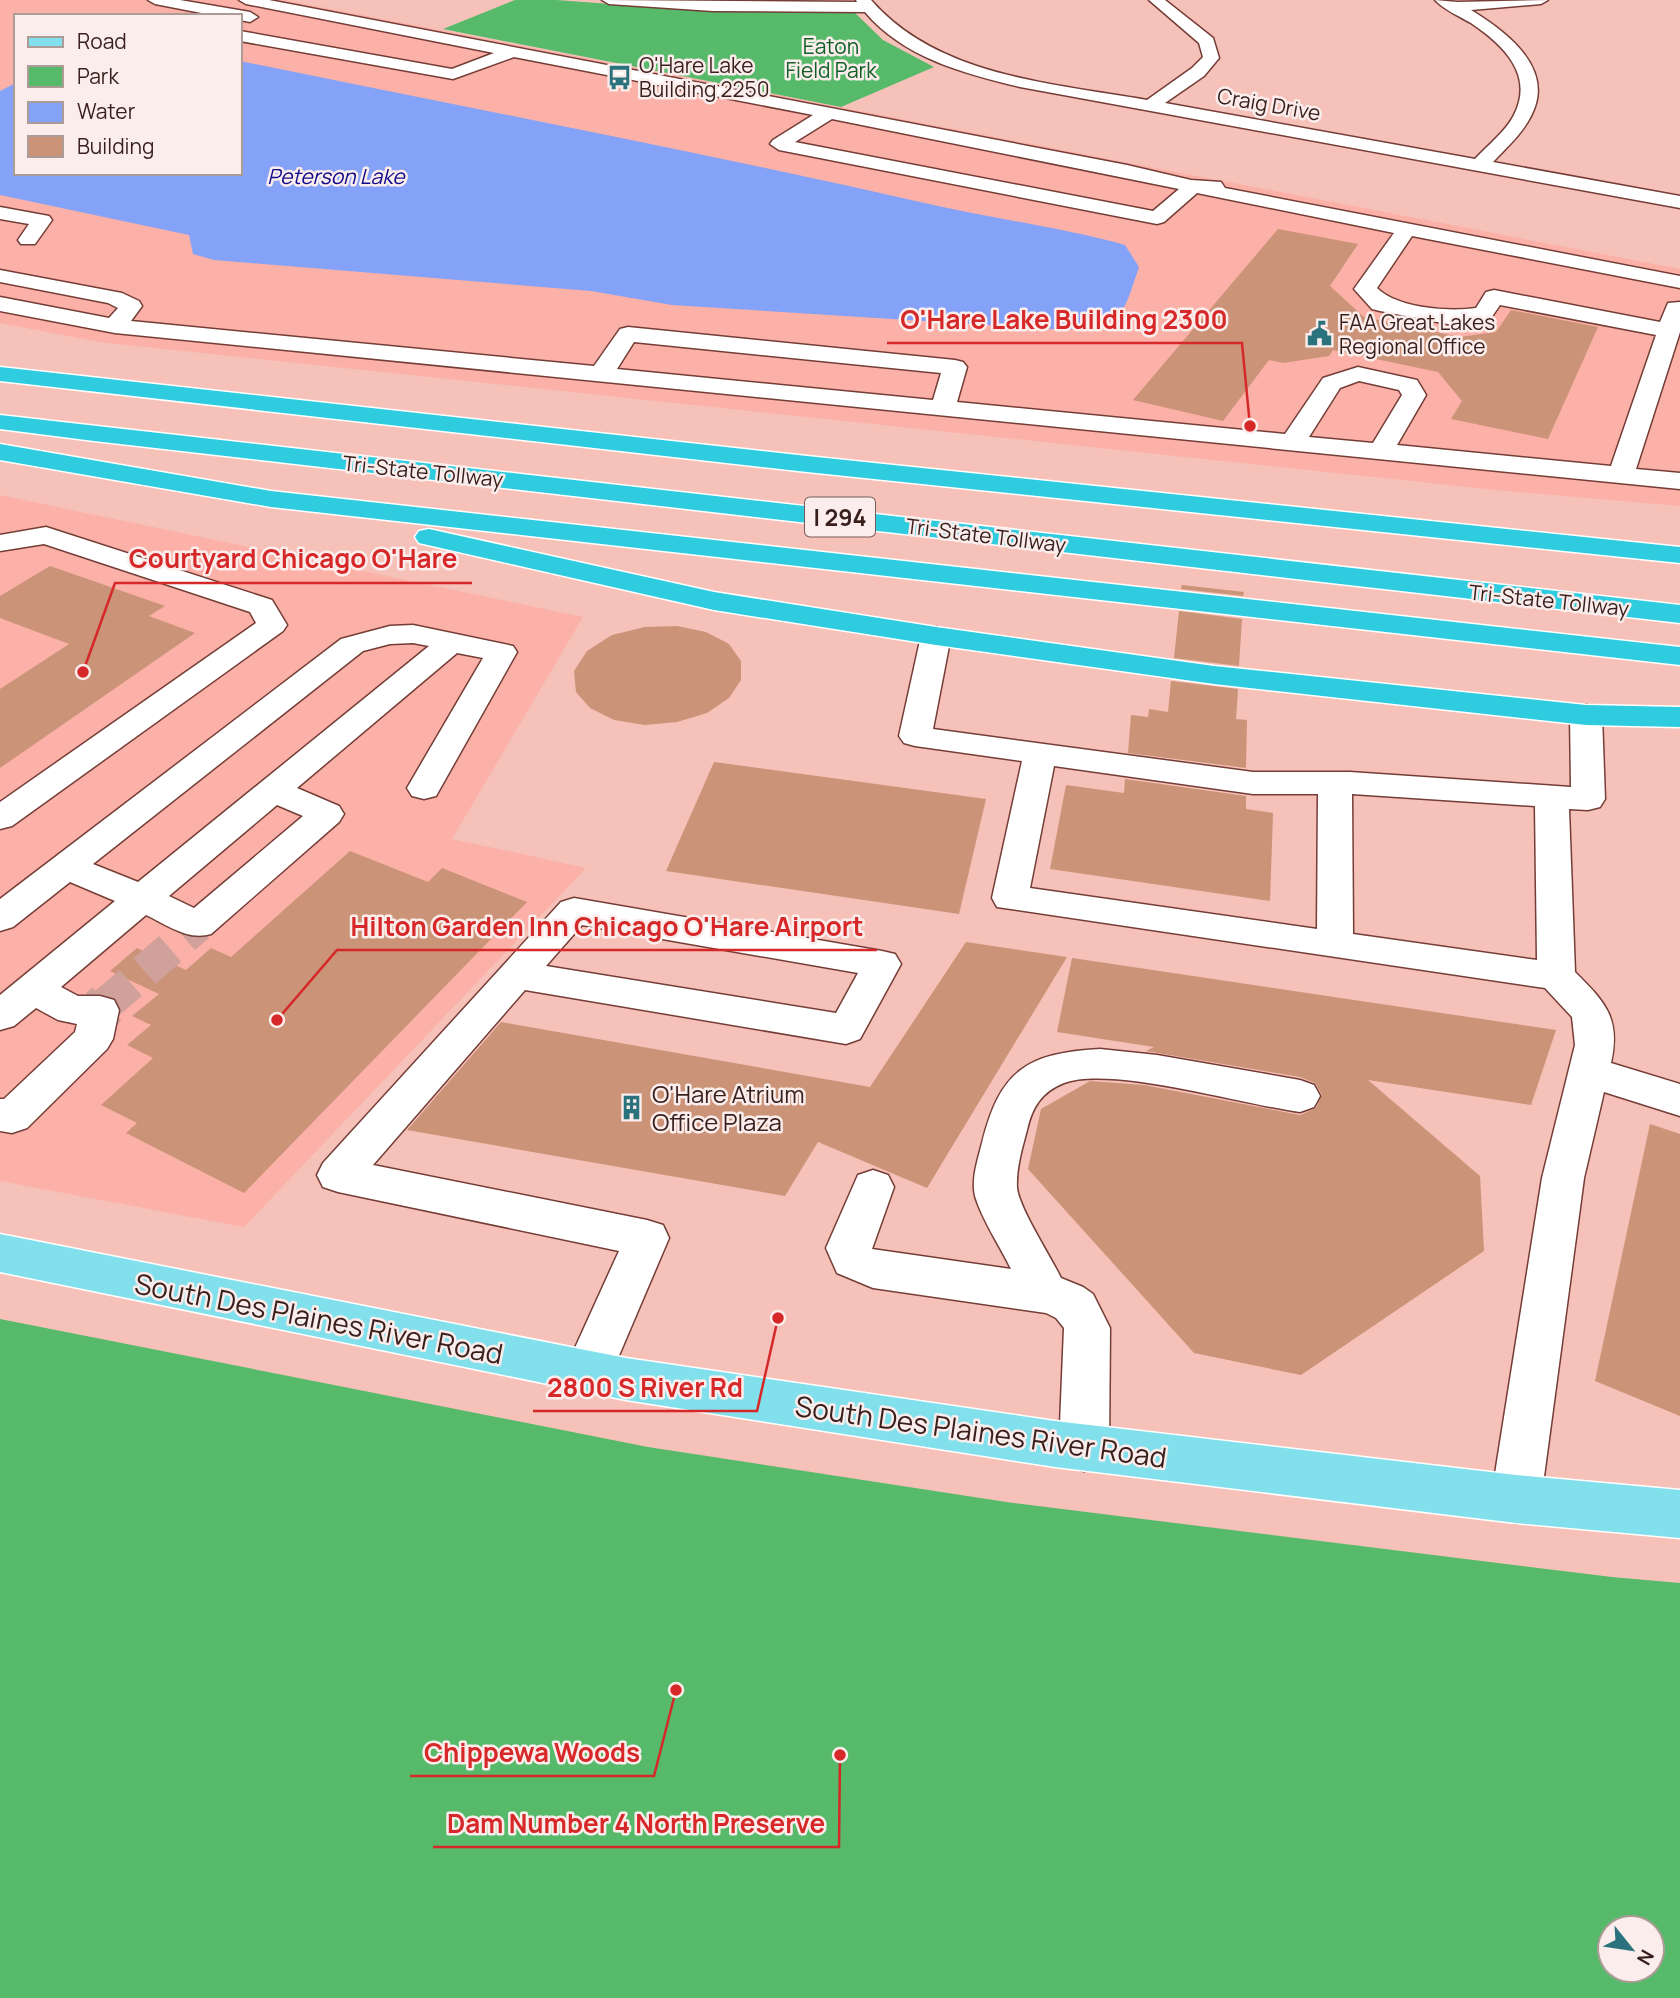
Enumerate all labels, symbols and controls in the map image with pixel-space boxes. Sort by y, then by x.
legend [14,14,242,175]
text: Road [77,27,127,55]
park label: Eaton Field Park [785,32,877,84]
place label: O'Hare Lake Building 2250 [639,51,769,103]
text: Park [77,62,119,90]
bus stop icon: O'Hare Lake Building 2250 [605,63,633,91]
street label: Craig Drive [1215,81,1323,127]
text: Water [77,97,136,125]
text: Building [77,132,154,160]
water label: Peterson Lake [267,162,406,190]
callout: O'Hare Lake Building 2300 [887,296,1242,343]
text: O'Hare Lake Building 2300 [900,301,1228,337]
place label: FAA Great Lakes Regional Office [1339,308,1495,360]
public building icon: FAA Great Lakes Regional Office [1305,320,1333,348]
street label: Tri-State Tollway [342,449,504,493]
road number: I 294 [805,498,875,537]
street label: Tri-State Tollway [904,511,1068,559]
callout: Courtyard Chicago O'Hare [115,536,472,583]
text: Courtyard Chicago O'Hare [129,540,457,576]
street label: Tri-State Tollway [1468,578,1630,622]
callout: Hilton Garden Inn Chicago O'Hare Airport [337,903,877,950]
text: Hilton Garden Inn Chicago O'Hare Airport [351,908,863,944]
place label: O'Hare Atrium Office Plaza [652,1077,805,1138]
building icon: O'Hare Atrium Office Plaza [618,1093,646,1121]
street label: South Des Plaines River Road [132,1264,506,1372]
callout: 2800 S River Rd [533,1364,757,1411]
text: 2800 S River Rd [547,1369,743,1405]
street label: South Des Plaines River Road [793,1386,1169,1476]
callout: Chippewa Woods [410,1729,654,1776]
text: Chippewa Woods [424,1734,640,1770]
callout: Dam Number 4 North Preserve [433,1800,839,1847]
text: Dam Number 4 North Preserve [447,1805,825,1841]
north arrow [1596,1914,1666,1984]
text: N [1631,1945,1660,1970]

